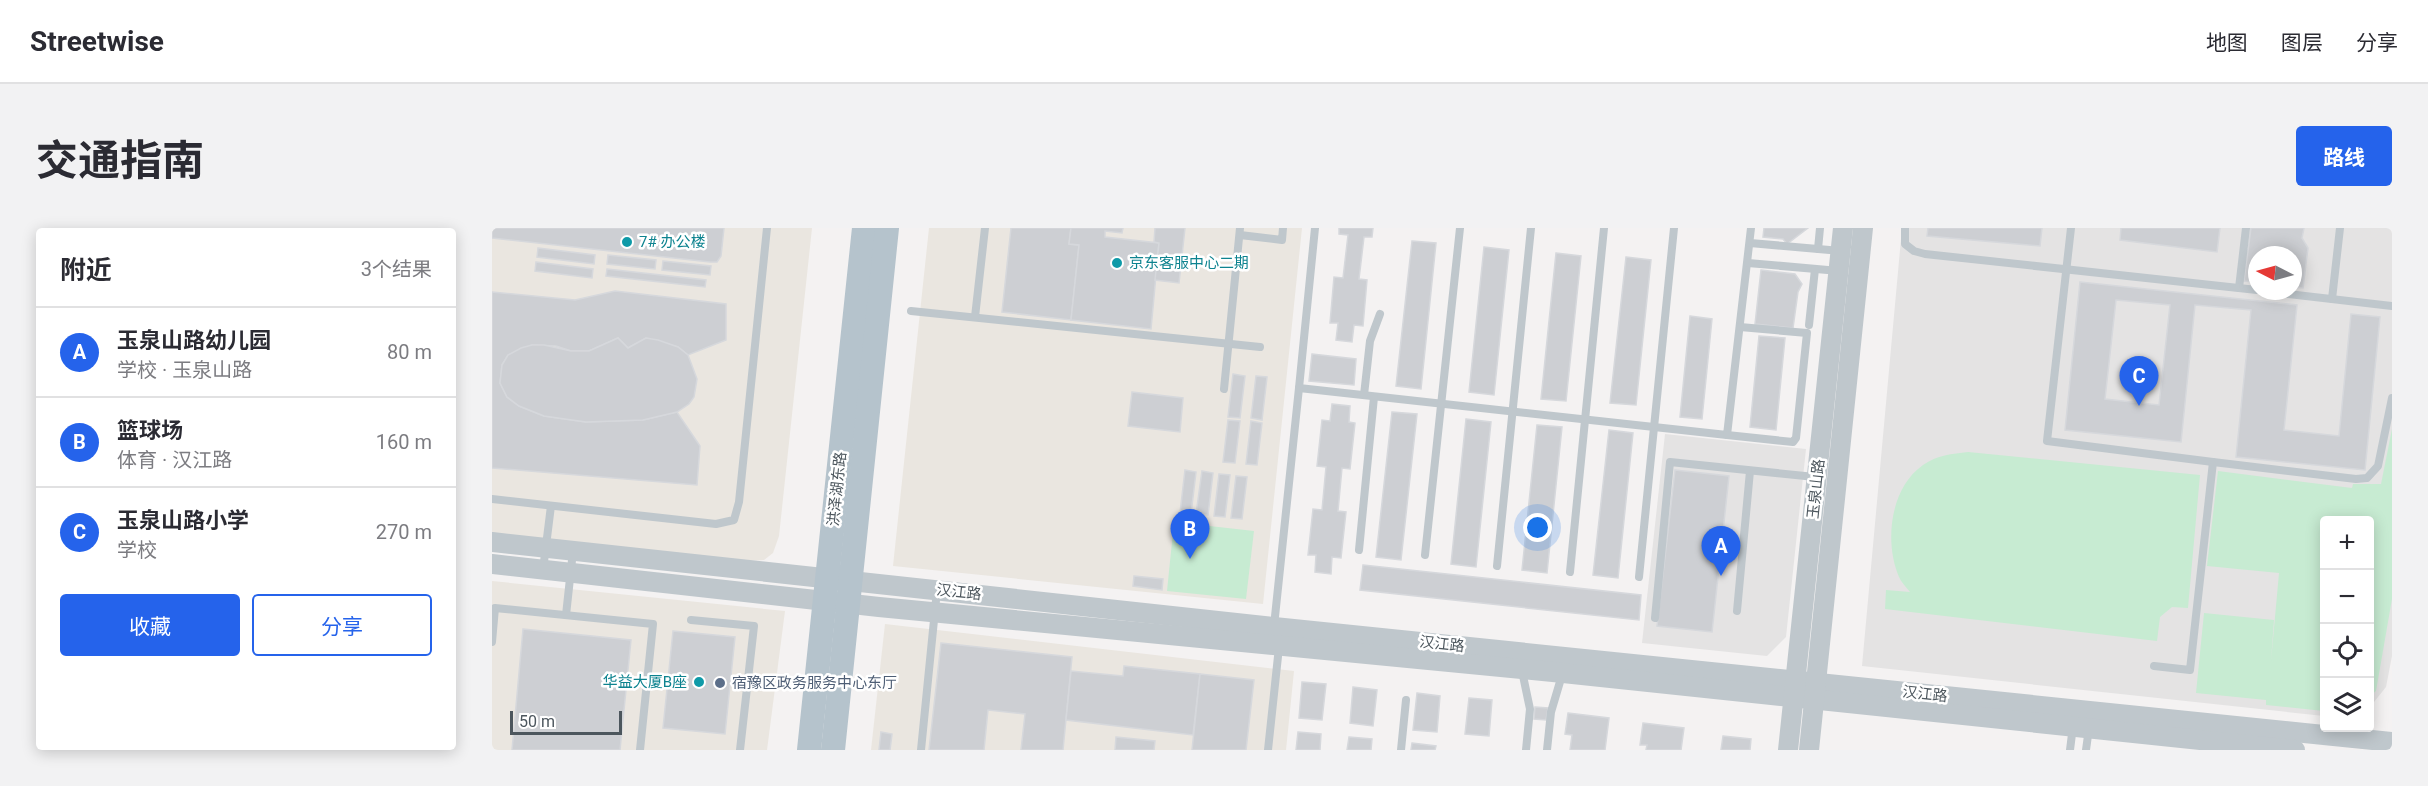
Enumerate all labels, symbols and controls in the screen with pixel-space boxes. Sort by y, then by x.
text: Streetwise [30,25,164,58]
text: 地图 [2206,31,2248,55]
text: 图层 [2281,31,2323,55]
text: 分享 [2356,31,2398,55]
button: 路线 [2296,126,2392,186]
text: 交通指南 [36,136,204,185]
place label: 7# 办公楼 [639,233,705,251]
marker: 7# 办公楼 [620,235,634,249]
north arrow [2248,246,2302,300]
place label: 京东客服中心二期 [1129,254,1249,272]
text: 附近 [60,255,112,285]
marker: 京东客服中心二期 [1110,256,1124,270]
text: 3个结果 [361,257,432,281]
text: 玉泉山路幼儿园 [117,328,271,353]
text: A [73,340,86,364]
text: 80 m [387,340,432,364]
pin: C [2120,356,2158,406]
text: 学校 · 玉泉山路 [117,358,252,382]
text: 篮球场 [117,418,183,443]
text: B [73,430,86,454]
text: 160 m [376,430,432,454]
text: 体育 · 汉江路 [117,448,232,472]
street label: 洪泽湖东路 [824,451,850,527]
street label: 玉泉山路 [1804,458,1828,520]
text: 玉泉山路小学 [117,508,249,533]
pin: B [1170,510,1210,559]
your location [1523,513,1552,542]
map controls [2320,516,2374,732]
button: + [2320,516,2374,570]
text: C [73,520,86,544]
text: 270 m [376,520,432,544]
pin: A [1702,526,1740,576]
text: 学校 [117,538,157,562]
button: − [2320,570,2374,624]
street label: 汉江路 [936,581,982,603]
button: 收藏 [60,594,240,656]
button: 分享 [252,594,432,656]
button: locate [2320,624,2374,678]
street label: 汉江路 [1419,633,1465,655]
place label: 华益大厦B座 [603,673,687,691]
place label: 宿豫区政务服务中心东厅 [732,674,897,692]
marker: 华益大厦B座 [692,675,706,689]
marker: 宿豫区政务服务中心东厅 [713,676,727,690]
button: layers [2320,678,2374,732]
street label: 汉江路 [1902,683,1948,705]
scale bar [510,708,622,736]
text: 50 m [519,712,555,731]

